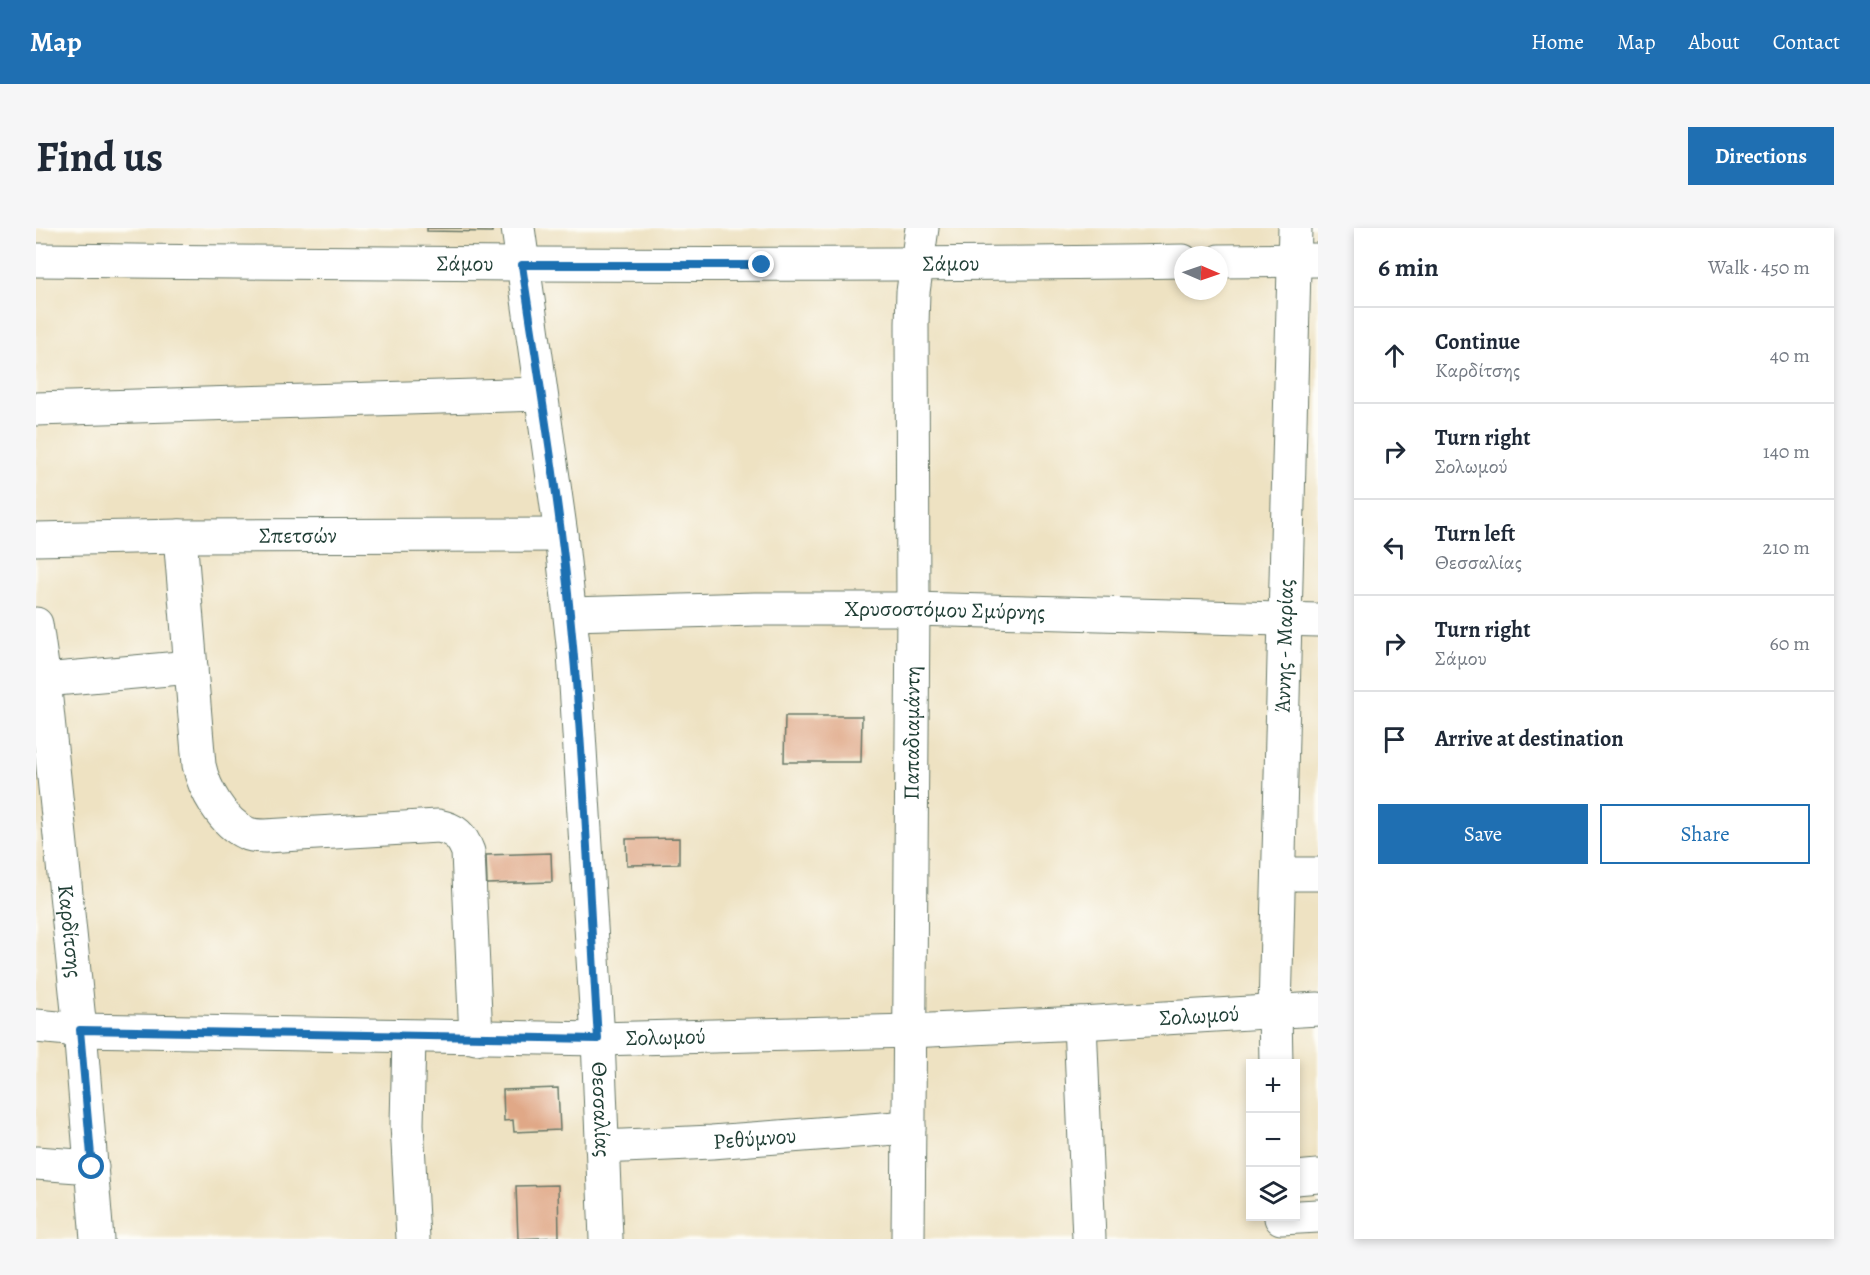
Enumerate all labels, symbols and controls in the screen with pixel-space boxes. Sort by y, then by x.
text: Map [30,23,82,61]
text: Home [1531,28,1584,56]
text: Map [1617,28,1655,56]
text: About [1688,28,1740,56]
text: Contact [1773,28,1840,56]
button: Directions [1688,127,1834,185]
text: Find us [36,128,163,185]
north arrow [1174,246,1228,300]
street label: Σάμου [436,248,494,279]
street label: Σάμου [922,248,980,279]
text: 6 min [1378,250,1439,285]
route end [748,251,774,277]
text: Walk · 450 m [1708,254,1810,281]
text: Continue [1435,327,1520,357]
icon: ahead [1378,339,1411,372]
text: 40 m [1770,342,1810,369]
text: Καρδίτσης [1435,357,1520,384]
text: Turn right [1435,423,1531,453]
icon: right [1378,435,1411,468]
text: 140 m [1763,438,1810,465]
text: Σολωμού [1435,453,1508,480]
text: Turn left [1435,519,1515,549]
street label: Σπετσών [259,521,337,551]
icon: left [1378,531,1411,564]
text: 210 m [1762,534,1810,561]
text: Θεσσαλίας [1435,549,1522,576]
street label: Άννης - Μαρίας [1268,579,1301,714]
street label: Χρυσοστόμου Σμύρνης [845,594,1046,628]
text: Turn right [1435,615,1531,645]
icon: right [1378,627,1411,660]
text: 60 m [1770,630,1810,657]
text: Σάμου [1435,645,1487,672]
street label: Παπαδιαμάντη [896,666,928,800]
icon: arrive [1378,723,1411,756]
text: Arrive at destination [1435,724,1624,754]
button: Save [1378,804,1588,864]
button: Share [1600,804,1810,864]
street label: Καρδίτσης [50,883,90,979]
street label: Σολωμού [1158,999,1240,1033]
street label: Σολωμού [625,1021,706,1053]
map controls [1246,1059,1300,1221]
button: + [1246,1059,1300,1113]
street label: Θεσσαλίας [584,1061,618,1158]
button: − [1246,1113,1300,1167]
street label: Ρεθύμνου [712,1121,797,1157]
route start [78,1153,104,1179]
button: layers [1246,1167,1300,1221]

